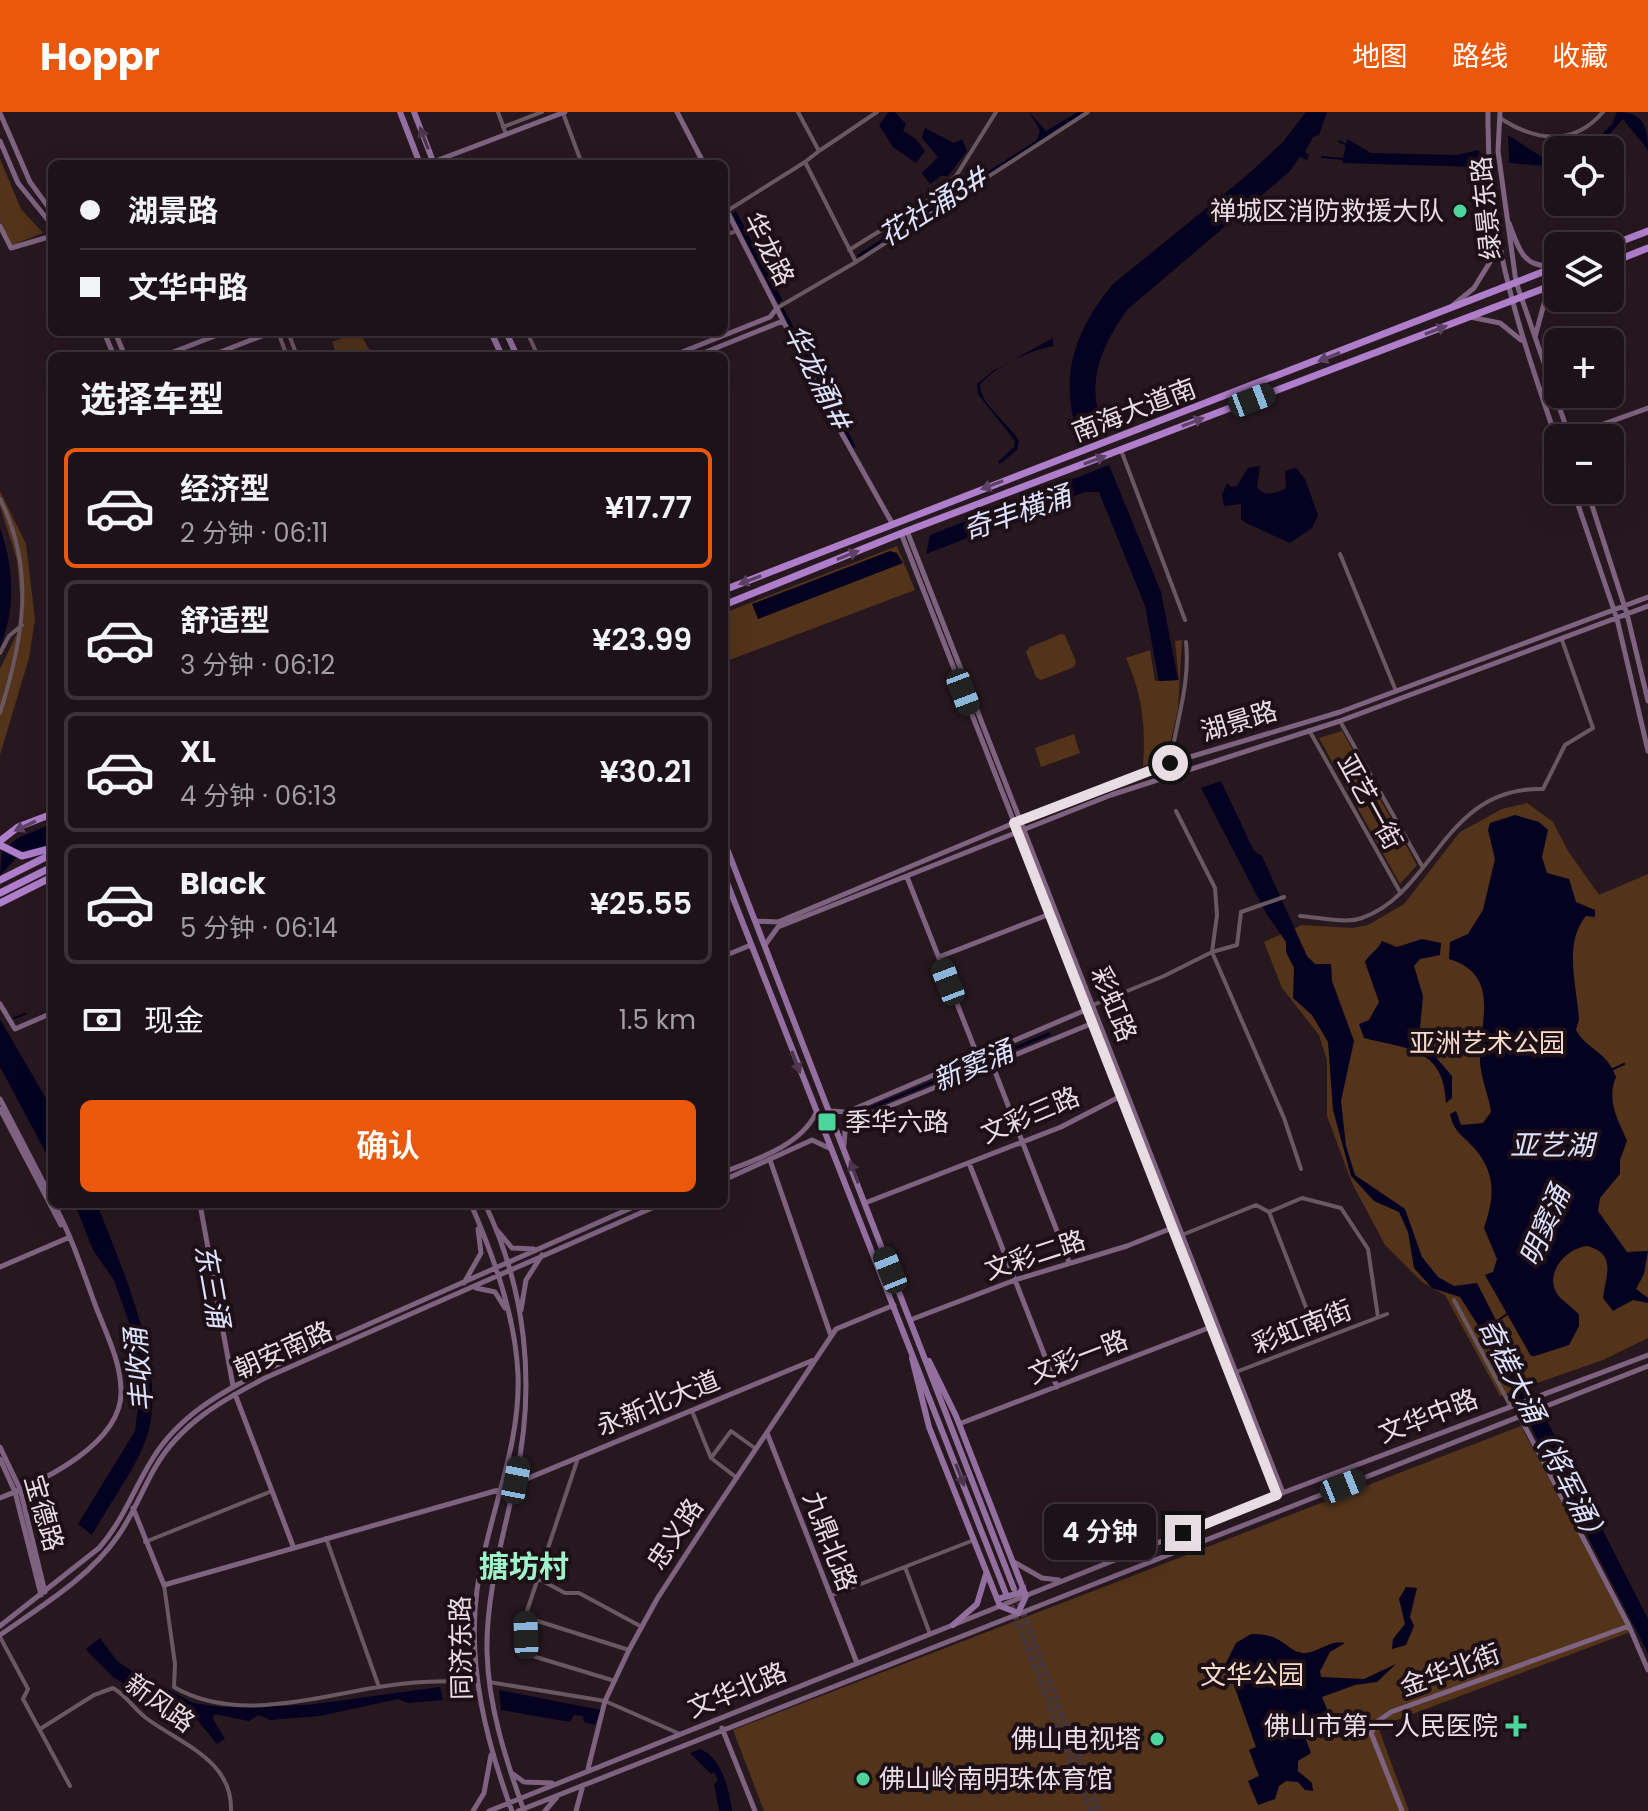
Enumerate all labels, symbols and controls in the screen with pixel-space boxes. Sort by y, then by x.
text: Hoppr [40,30,160,83]
text: 地图 [1352,37,1408,76]
text: 路线 [1452,37,1508,76]
text: 收藏 [1552,37,1608,76]
one-way arrow [417,126,430,150]
map controls [1544,136,1624,504]
button: locate [1544,136,1624,216]
street label: 绿景东路 [1463,154,1509,262]
water label: 花社涌3# [871,156,997,255]
text: 湖景路 [128,189,218,232]
place label: 禅城区消防救援大队 [1210,193,1444,229]
marker: 禅城区消防救援大队 [1451,202,1469,220]
street label: 华龙路 [735,206,803,292]
button: layers [1544,232,1624,312]
text: 文华中路 [128,266,248,309]
water label: 华龙涌1# [774,317,862,439]
one-way arrow [1424,323,1448,336]
button: + [1544,328,1624,408]
one-way arrow [1317,350,1341,363]
street label: 南海大道南 [1067,370,1201,450]
text: 选择车型 [80,374,224,425]
car [1225,380,1279,420]
one-way arrow [1181,415,1205,428]
button: − [1544,424,1624,504]
one-way arrow [1083,453,1107,466]
text: 经济型 [180,467,270,510]
icon: car [84,472,156,544]
water label: 奇丰横涌 [958,475,1079,550]
one-way arrow [980,480,1004,492]
text: ¥17.77 [605,486,692,529]
text: 2 分钟 · 06:11 [180,515,328,551]
one-way arrow [836,548,860,561]
one-way arrow [738,574,762,587]
text: 舒适型 [180,599,270,642]
icon: car [84,604,156,676]
text: ¥23.99 [592,618,692,661]
text: 3 分钟 · 06:12 [180,647,335,683]
car [943,665,983,719]
street label: 湖景路 [1196,692,1282,750]
text: XL [180,730,216,773]
icon: car [84,736,156,808]
route start [1152,745,1188,781]
street label: 亚艺一街 [1329,748,1411,856]
text: ¥30.21 [600,750,692,793]
text: 4 分钟 · 06:13 [180,778,337,814]
one-way arrow [13,819,37,833]
text: Black [180,862,266,905]
icon: car [84,868,156,940]
text: ¥25.55 [590,882,692,925]
text: 5 分钟 · 06:14 [180,910,338,946]
car [928,955,968,1009]
street label: 彩虹路 [1083,961,1145,1047]
icon: cash [80,998,124,1042]
text: 现金 [144,999,204,1042]
text: 1.5 km [619,1002,696,1038]
park label: 亚洲艺术公园 [1409,1025,1565,1061]
water label: 新窦涌 [927,1030,1022,1100]
one-way arrow [790,1050,803,1074]
street label: 文彩三路 [975,1078,1085,1152]
button: 确认 [80,1100,696,1192]
place label: 季华六路 [845,1104,949,1140]
marker: 季华六路 [816,1111,838,1133]
water label: 亚艺湖 [1510,1126,1598,1165]
one-way arrow [847,1160,860,1184]
water label: 明窦涌 [1511,1177,1581,1272]
street label: 文彩二路 [980,1222,1090,1288]
water label: 东三涌 [186,1241,239,1334]
car [870,1243,910,1297]
street label: 彩虹南街 [1247,1292,1357,1362]
street label: 朝安南路 [228,1312,338,1388]
water label: 奇槎大涌（将军涌） [1468,1312,1618,1554]
street label: 文彩一路 [1023,1322,1133,1392]
water label: 丰收涌 [116,1323,162,1414]
street label: 永新北大道 [591,1362,725,1444]
street label: 文华中路 [1373,1381,1483,1451]
car [500,1454,532,1506]
one-way arrow [954,1463,967,1487]
car [1316,1466,1370,1506]
street label: 宝德路 [16,1471,72,1555]
street label: 九鼎北路 [795,1486,865,1596]
street label: 忠义路 [639,1491,711,1577]
callout: 4 分钟 [1043,1505,1155,1561]
text: 4 分钟 [1062,1514,1138,1550]
route end [1165,1515,1201,1551]
district label: 搪坊村 [479,1545,569,1588]
street label: 同济东路 [442,1596,480,1700]
car [513,1611,539,1659]
street label: 金华北街 [1395,1635,1505,1705]
street label: 文华北路 [682,1654,792,1726]
park label: 文华公园 [1200,1657,1304,1693]
street label: 新风路 [118,1666,202,1740]
place label: 佛山市第一人民医院 [1264,1708,1498,1744]
marker: 佛山市第一人民医院 [1505,1715,1527,1737]
place label: 佛山电视塔 [1011,1721,1141,1757]
marker: 佛山电视塔 [1148,1730,1166,1748]
place label: 佛山岭南明珠体育馆 [879,1761,1113,1797]
marker: 佛山岭南明珠体育馆 [854,1770,872,1788]

